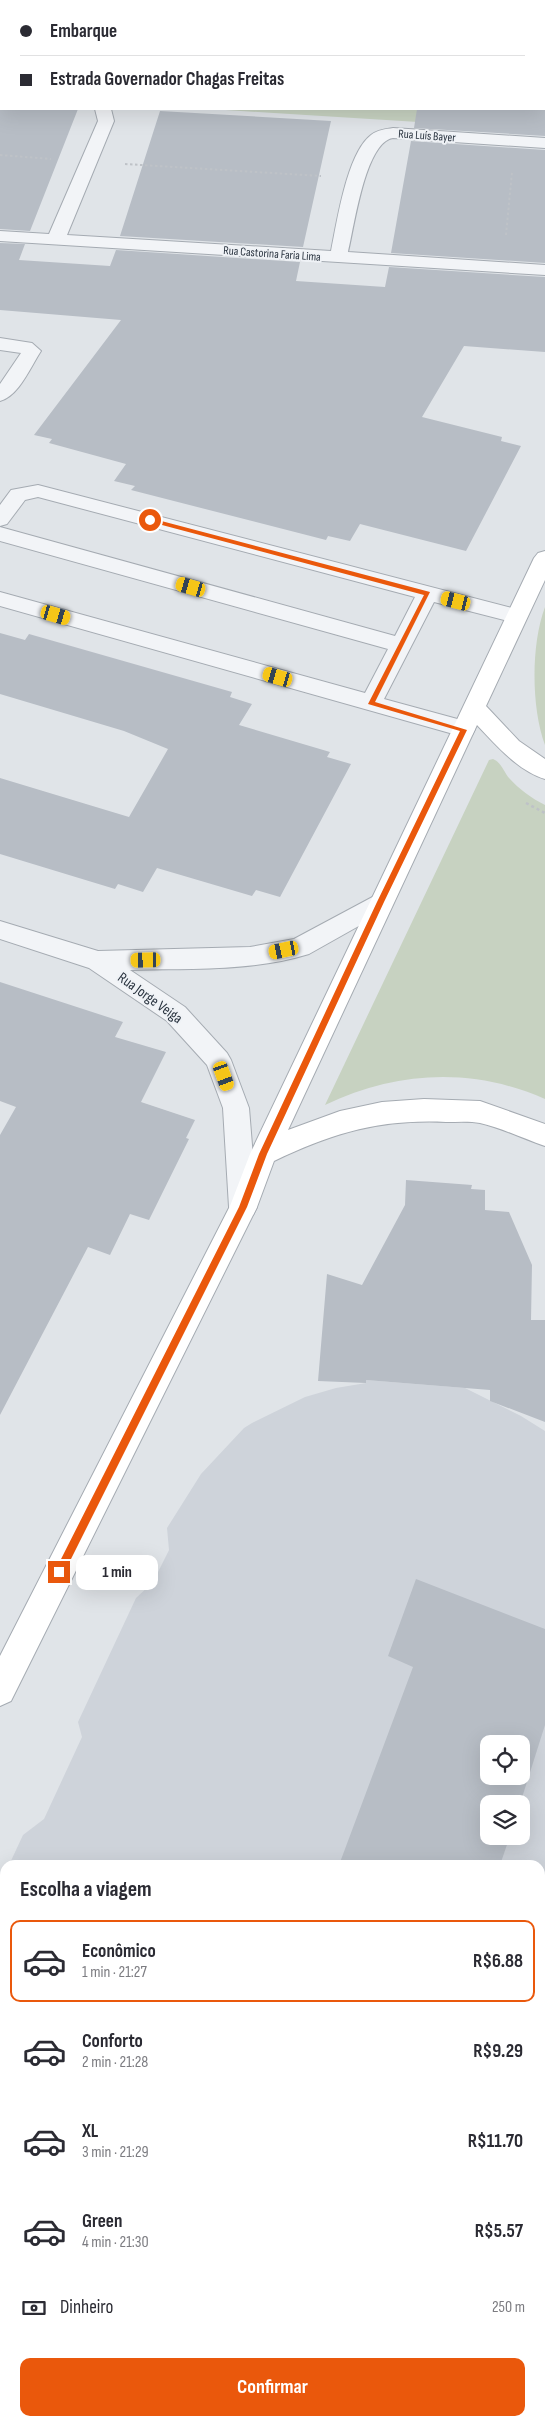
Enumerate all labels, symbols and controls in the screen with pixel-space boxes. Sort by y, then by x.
text: Embarque [50,20,117,43]
text: Estrada Governador Chagas Freitas [50,68,284,91]
street label: Rua Luís Bayer [398,127,457,146]
street label: Rua Castorina Faria Lima [223,243,322,265]
route start [139,509,161,531]
car [174,576,207,598]
car [439,590,472,612]
car [39,604,72,626]
car [261,666,294,688]
car [267,940,300,960]
car [130,952,161,968]
street label: Rua Jorge Veiga [114,968,186,1028]
car [211,1059,236,1093]
callout: 1 min [76,1554,159,1590]
route end [48,1561,70,1583]
text: 1 min [102,1563,132,1582]
map controls [480,1735,530,1845]
button: locate [480,1735,530,1785]
button: layers [480,1795,530,1845]
text: Escolha a viagem [20,1876,152,1903]
icon: car [22,1939,67,1984]
text: Econômico [82,1940,156,1963]
text: R$6.88 [473,1950,523,1973]
text: 1 min · 21:27 [82,1963,147,1982]
icon: car [22,2029,67,2074]
text: Conforto [82,2030,143,2053]
text: R$9.29 [473,2040,523,2063]
text: 2 min · 21:28 [82,2053,148,2072]
icon: car [22,2119,67,2164]
text: XL [82,2120,98,2143]
text: R$11.70 [468,2130,523,2153]
text: 3 min · 21:29 [82,2143,149,2162]
icon: car [22,2209,67,2254]
text: Green [82,2210,122,2233]
text: R$5.57 [475,2220,523,2243]
text: 4 min · 21:30 [82,2233,149,2252]
icon: cash [20,2294,48,2322]
text: Dinheiro [60,2296,113,2319]
text: 250 m [492,2298,525,2317]
button: Confirmar [20,2358,525,2416]

